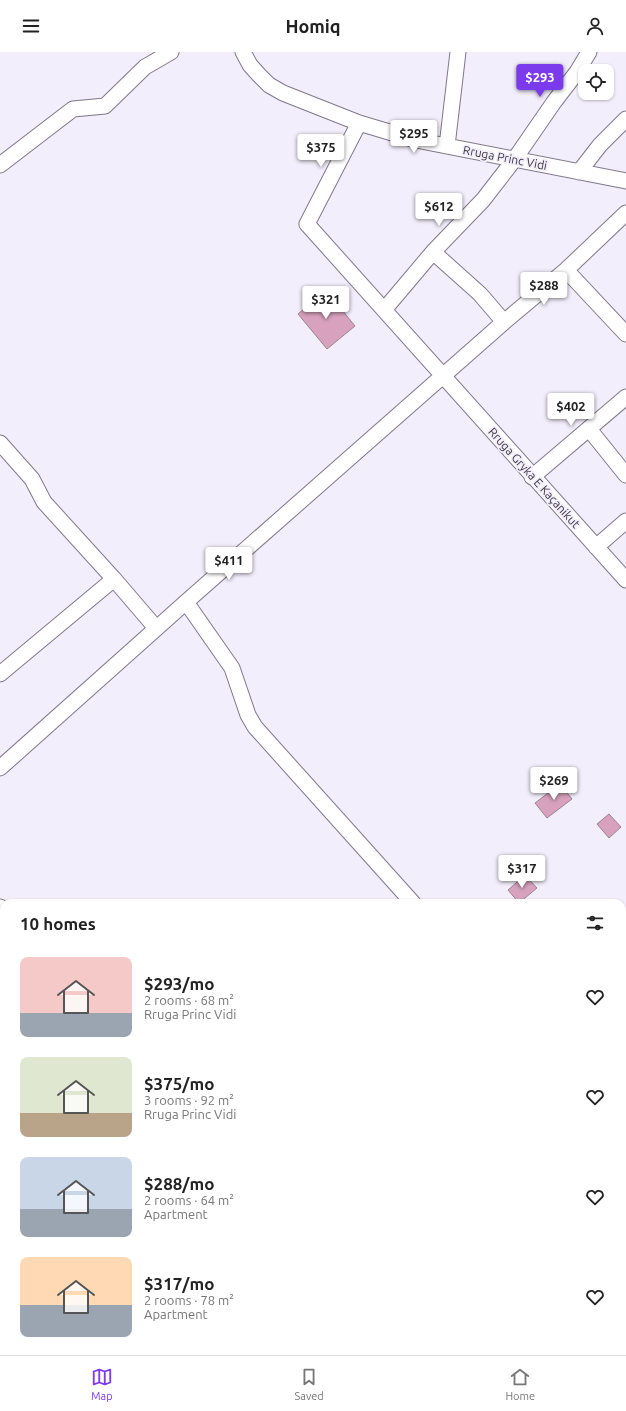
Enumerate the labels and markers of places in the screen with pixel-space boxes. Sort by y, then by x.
pin: $293 [516,64,564,98]
pin: $295 [390,120,438,154]
pin: $375 [297,134,345,168]
pin: $612 [415,193,463,227]
pin: $288 [520,272,568,306]
pin: $321 [302,286,350,320]
pin: $402 [547,393,595,427]
pin: $411 [205,547,253,581]
pin: $269 [530,767,578,801]
pin: $317 [498,855,546,889]

